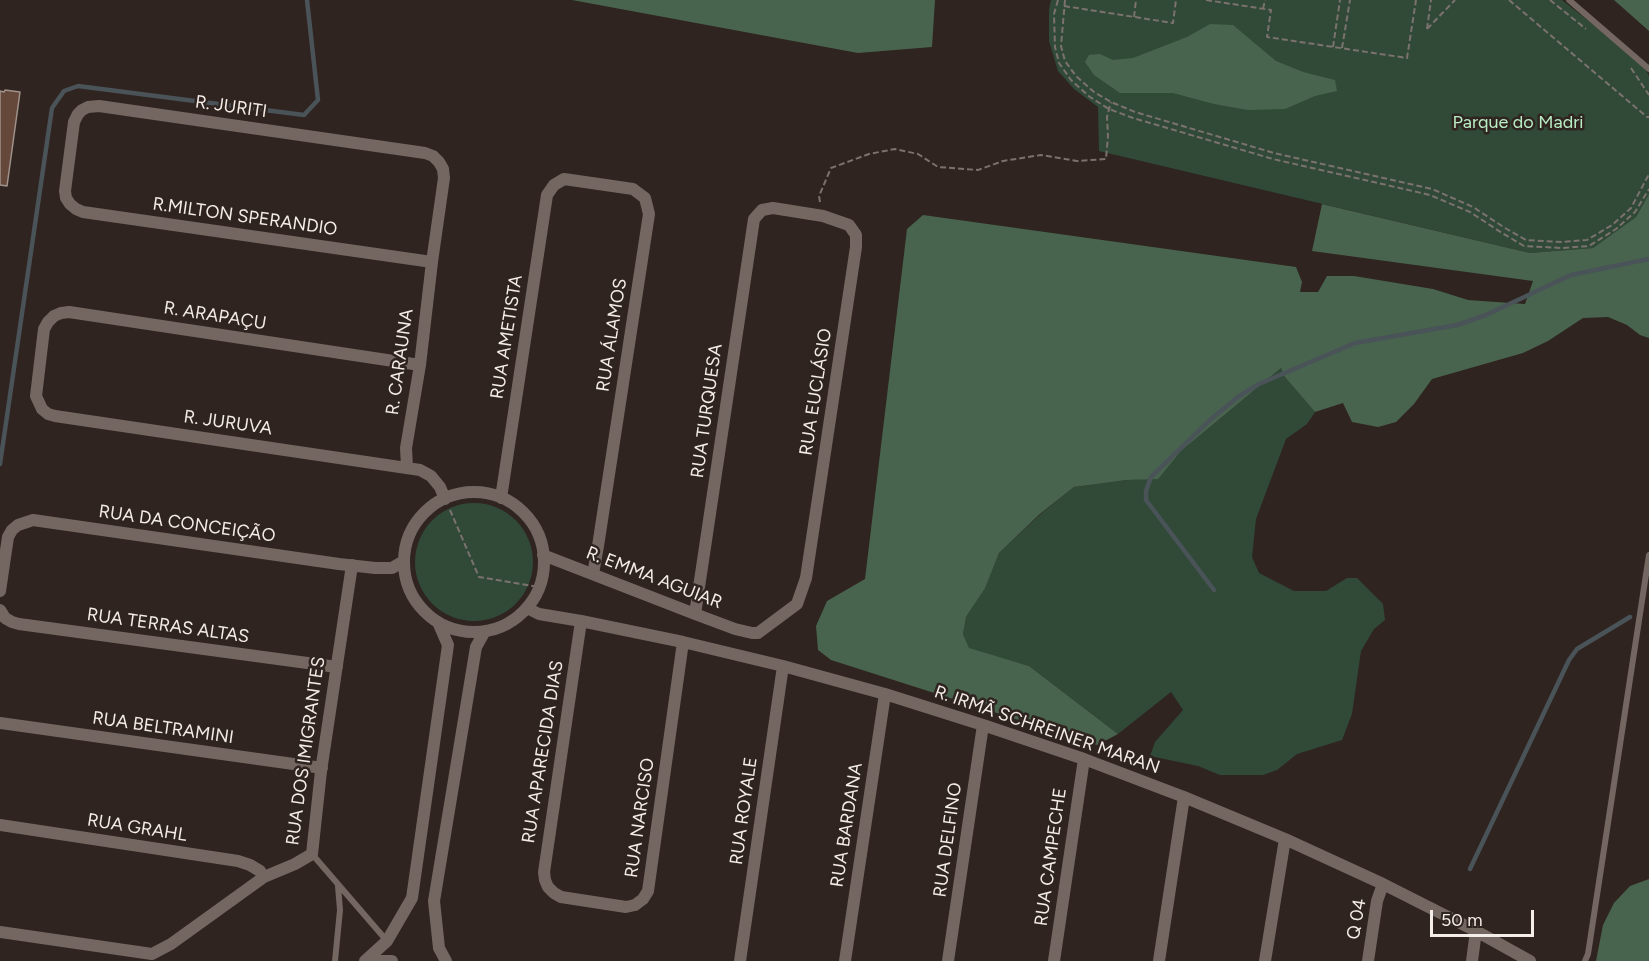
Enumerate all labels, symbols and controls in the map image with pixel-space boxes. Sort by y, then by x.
street label: R. JURITI [194,91,268,123]
park label: Parque do Madri [1453,112,1583,134]
street label: R.MILTON SPERANDIO [151,193,339,241]
street label: RUA AMETISTA [487,273,527,401]
street label: RUA ÁLAMOS [592,277,632,393]
street label: R. ARAPAÇU [162,297,268,335]
street label: R. CARAUNA [382,308,418,416]
street label: RUA EUCLÁSIO [795,327,837,457]
street label: RUA TURQUESA [687,343,727,479]
street label: R. JURUVA [182,406,274,440]
street label: RUA DA CONCEIÇÃO [97,501,277,547]
street label: R. EMMA AGUIAR [583,542,725,614]
street label: RUA TERRAS ALTAS [85,604,251,648]
street label: RUA DOS IMIGRANTES [282,655,330,847]
street label: RUA APARECIDA DIAS [518,659,568,845]
street label: R. IRMÃ SCHREINER MARAN [931,681,1163,779]
street label: RUA BELTRAMINI [91,707,235,749]
street label: RUA ROYALE [726,756,762,866]
street label: RUA NARCISO [621,757,659,879]
street label: RUA BARDANA [826,761,868,889]
street label: RUA DELFINO [929,781,967,899]
street label: RUA CAMPECHE [1031,787,1071,927]
street label: RUA GRAHL [86,809,188,847]
street label: Q 04 [1343,897,1371,941]
scale bar [1433,898,1536,936]
text: 50 m [1441,909,1483,931]

